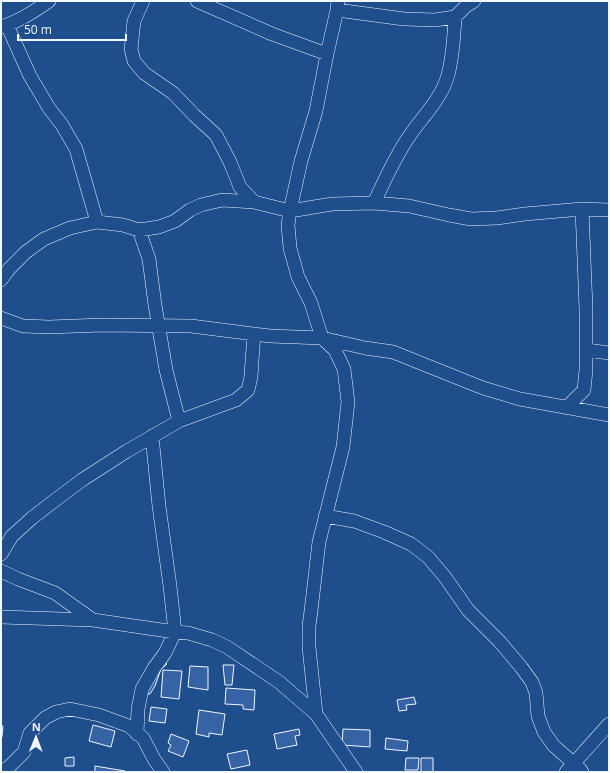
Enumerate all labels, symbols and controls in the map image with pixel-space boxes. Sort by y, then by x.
scale bar [18,16,126,42]
text: 50 m [24,21,52,38]
north arrow [16,717,56,757]
text: N [32,719,41,734]

